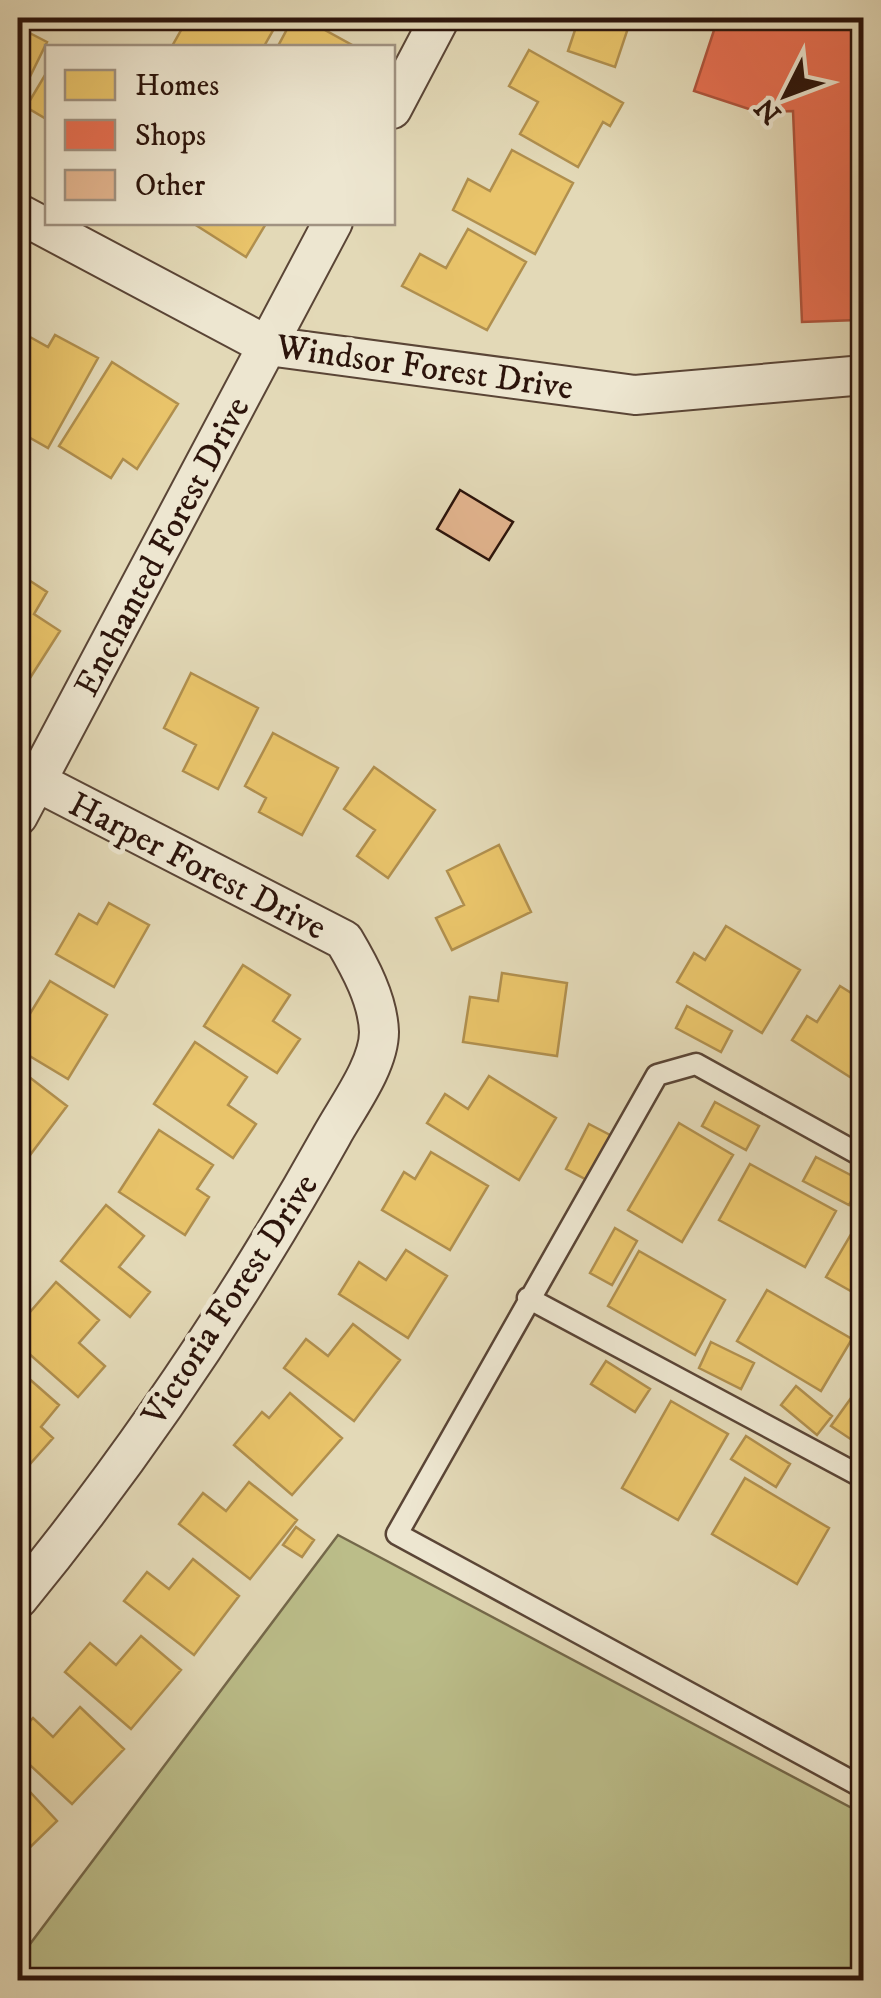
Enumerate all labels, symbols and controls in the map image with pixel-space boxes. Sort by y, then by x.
legend [45,45,395,225]
north arrow [736,45,836,145]
text: Homes [135,68,219,105]
text: N [748,90,789,131]
text: Shops [135,118,206,155]
text: Other [135,168,205,205]
street label: Windsor Forest Drive [273,325,576,411]
street label: Enchanted Forest Drive [65,390,260,704]
street label: Harper Forest Drive [61,783,333,951]
street label: Victoria Forest Drive [132,1166,329,1435]

